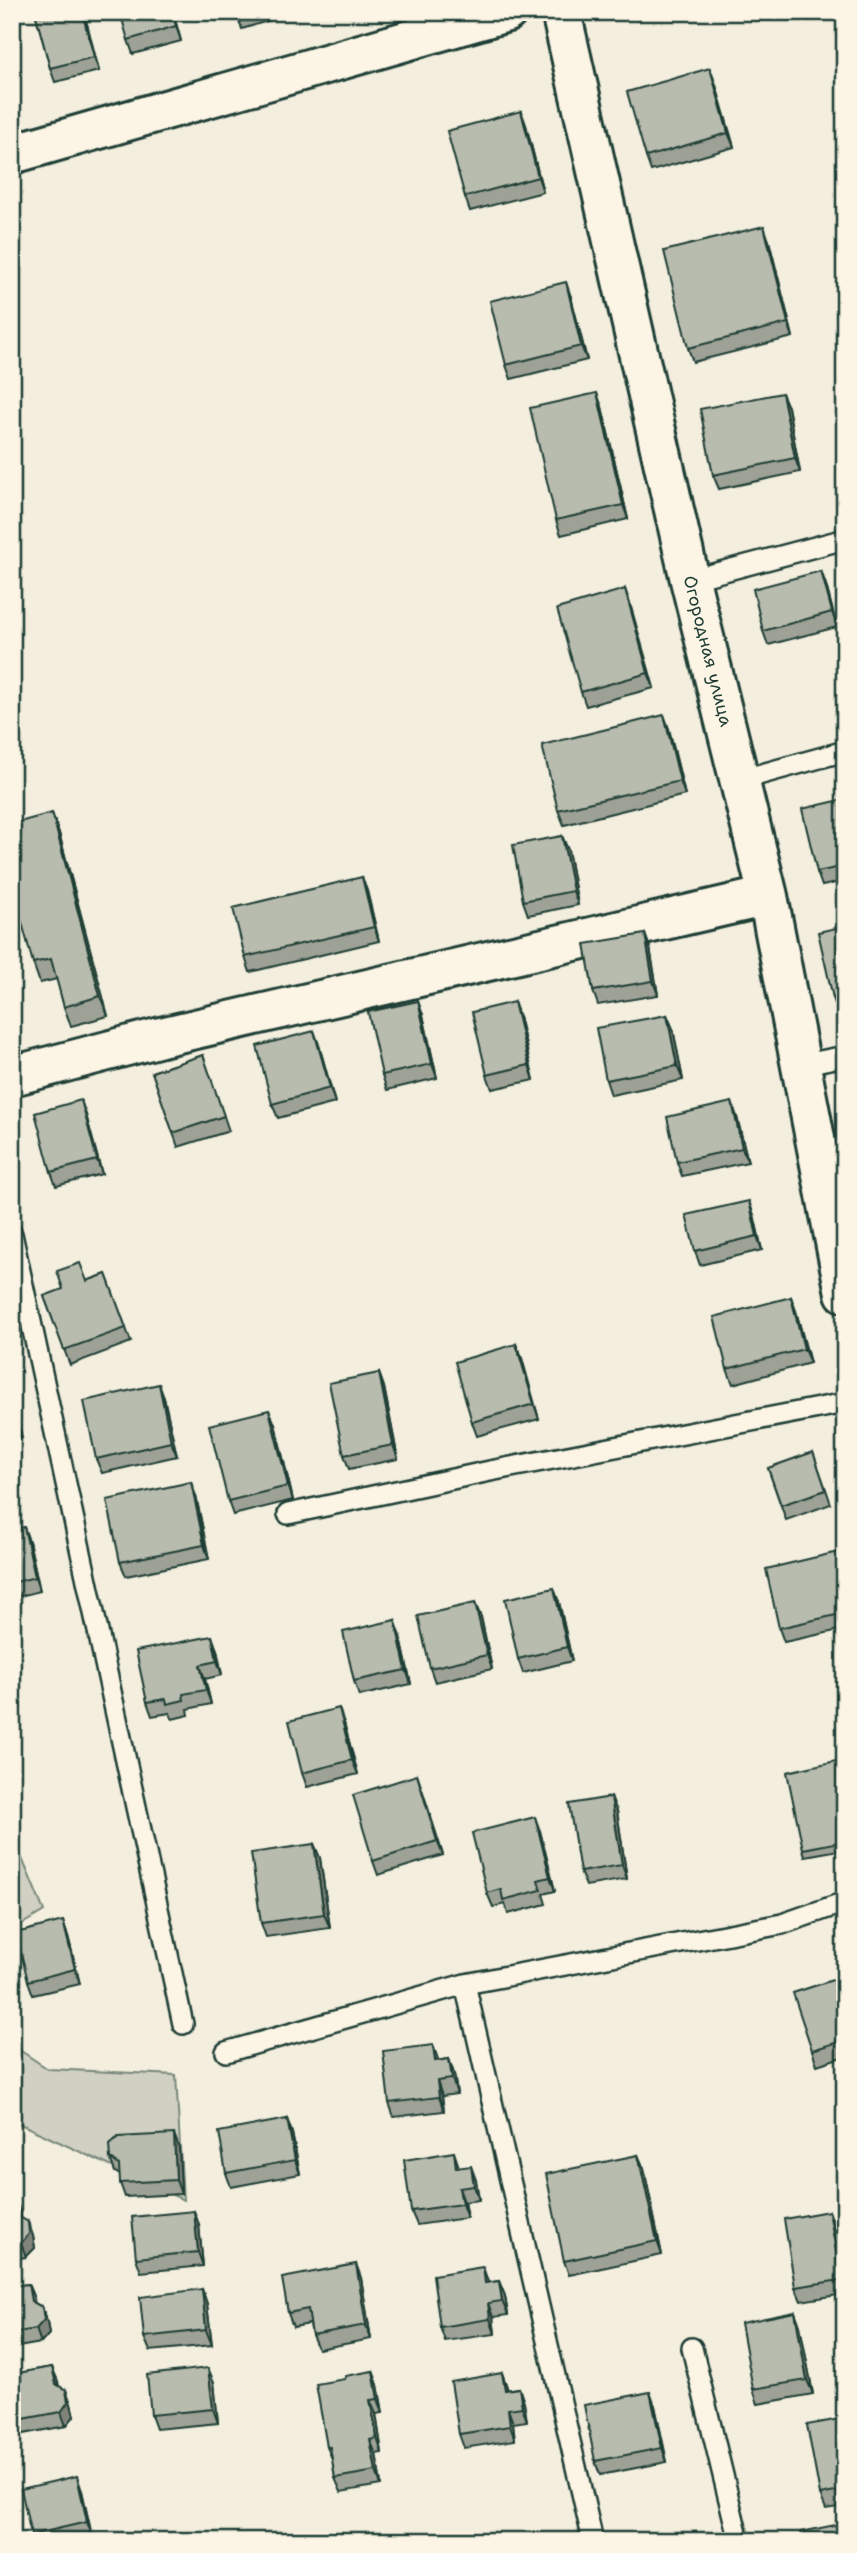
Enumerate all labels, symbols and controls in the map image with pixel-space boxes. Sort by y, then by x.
street label: Огородная улица [678,573,738,729]

